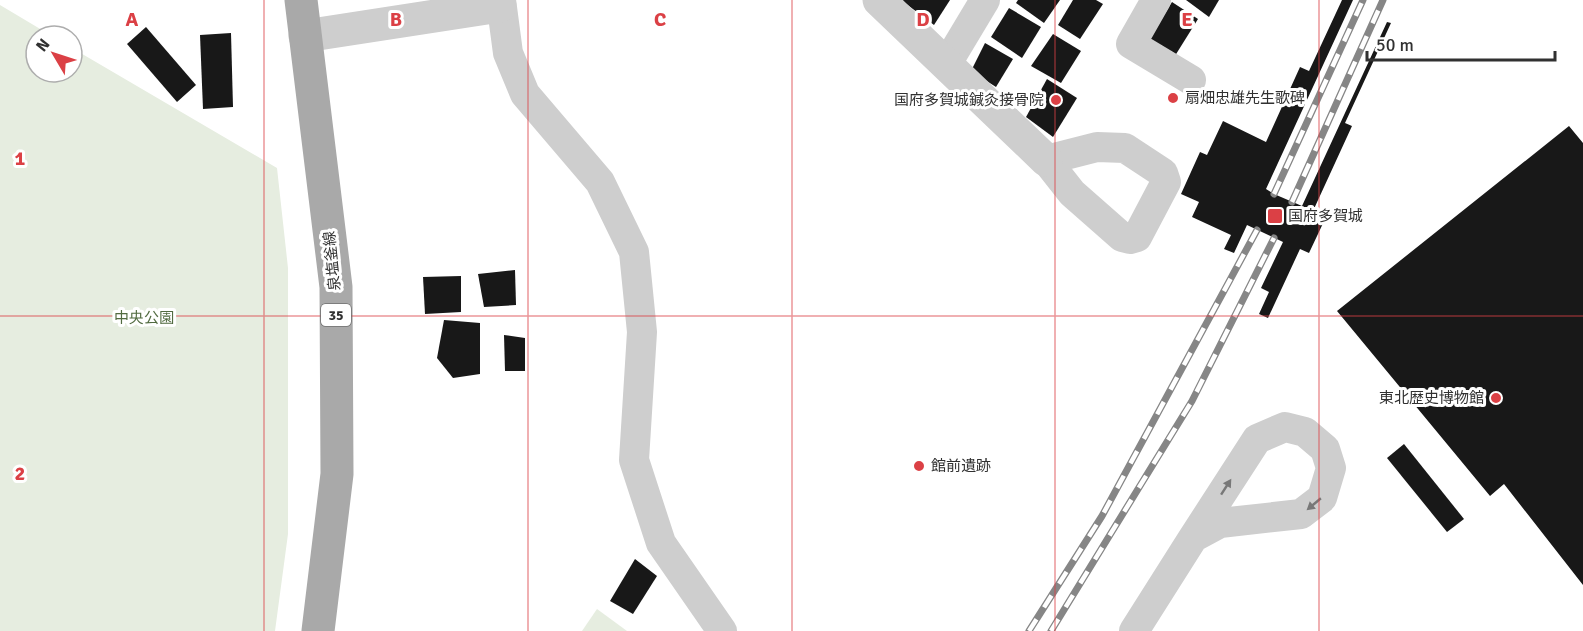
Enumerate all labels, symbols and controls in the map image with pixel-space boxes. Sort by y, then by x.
text: A [126,7,139,32]
text: B [390,7,402,32]
text: C [654,7,666,32]
text: D [916,7,930,32]
text: E [1181,7,1193,32]
north arrow [24,24,84,84]
scale bar [1367,24,1554,62]
text: 50 m [1376,34,1414,56]
text: N [32,35,54,56]
place label: 扇畑忠雄先生歌碑 [1185,89,1305,107]
place label: 国府多賀城鍼灸接骨院 [894,91,1044,109]
marker: 扇畑忠雄先生歌碑 [1166,91,1180,105]
marker: 国府多賀城鍼灸接骨院 [1049,93,1063,107]
text: 1 [15,146,26,171]
marker: 国府多賀城 [1266,207,1284,225]
place label: 国府多賀城 [1288,207,1363,225]
street label: 泉塩釜線 [320,230,344,292]
road number: 35 [321,304,351,326]
park label: 中央公園 [114,309,174,327]
place label: 東北歴史博物館 [1379,389,1484,407]
marker: 東北歴史博物館 [1489,391,1503,405]
place label: 館前遺跡 [931,457,991,475]
marker: 館前遺跡 [912,459,926,473]
text: 2 [15,461,25,486]
one-way arrow [1220,479,1231,496]
one-way arrow [1306,497,1322,510]

